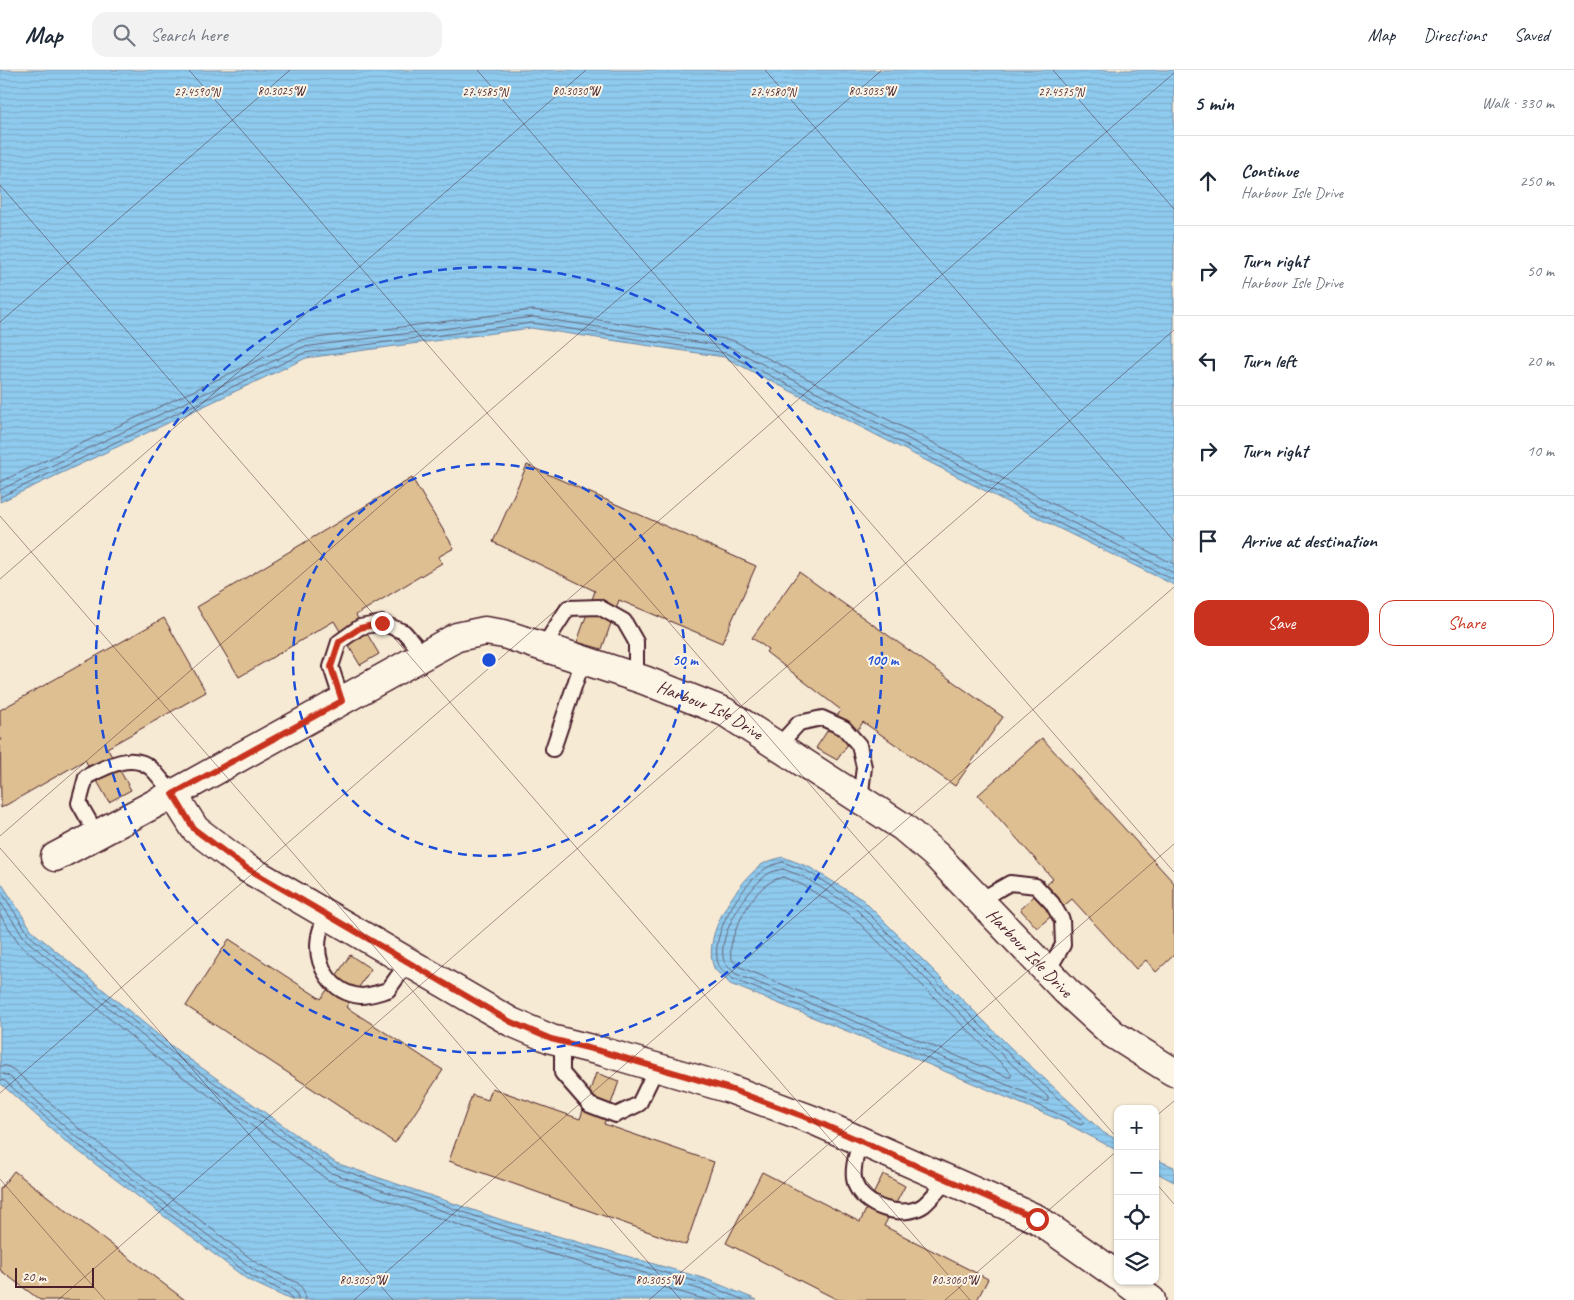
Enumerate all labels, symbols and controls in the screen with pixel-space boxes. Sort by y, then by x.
search box [92,12,442,57]
text: Map [25,20,62,50]
icon: search [110,21,138,49]
text: Search here [150,23,228,47]
text: Map [1368,24,1395,46]
text: Directions [1423,24,1486,46]
text: Saved [1514,24,1549,46]
text: 80.3025°W [258,83,307,99]
text: 80.3030°W [553,83,602,99]
text: 80.3035°W [849,83,898,99]
text: 27.4590°N [174,84,221,100]
text: 27.4585°N [462,84,509,100]
text: 27.4580°N [750,84,797,100]
text: 27.4575°N [1038,84,1085,100]
text: 5 min [1194,90,1234,116]
text: Walk · 330 m [1482,93,1554,113]
text: Continue [1241,159,1298,183]
icon: ahead [1194,167,1222,195]
text: 250 m [1520,171,1554,191]
text: Harbour Isle Drive [1241,183,1343,203]
text: Turn right [1241,249,1308,273]
icon: right [1194,257,1222,285]
text: 50 m [1527,261,1554,281]
text: Harbour Isle Drive [1241,273,1343,293]
icon: left [1194,347,1222,375]
text: Turn left [1241,349,1296,373]
text: 20 m [1527,351,1554,371]
icon: right [1194,437,1222,465]
text: Turn right [1241,439,1308,463]
text: 10 m [1527,441,1554,461]
icon: arrive [1194,527,1222,555]
text: Arrive at destination [1241,529,1377,553]
button: Save [1194,600,1369,646]
button: Share [1379,600,1554,646]
route end [371,612,394,635]
centre of rings [480,651,498,669]
text: 50 m [672,651,699,670]
text: 100 m [866,651,900,670]
street label: Harbour Isle Drive [654,675,768,745]
street label: Harbour Isle Drive [982,904,1078,1003]
map controls [1114,1105,1159,1285]
button: + [1114,1105,1159,1150]
button: − [1114,1150,1159,1195]
button: locate [1114,1195,1159,1240]
route start [1026,1208,1049,1231]
button: layers [1114,1240,1159,1285]
scale bar [15,1265,94,1288]
text: 20 m [22,1268,46,1285]
text: 80.3050°W [340,1272,389,1288]
text: 80.3055°W [636,1272,685,1288]
text: 80.3060°W [932,1272,981,1288]

